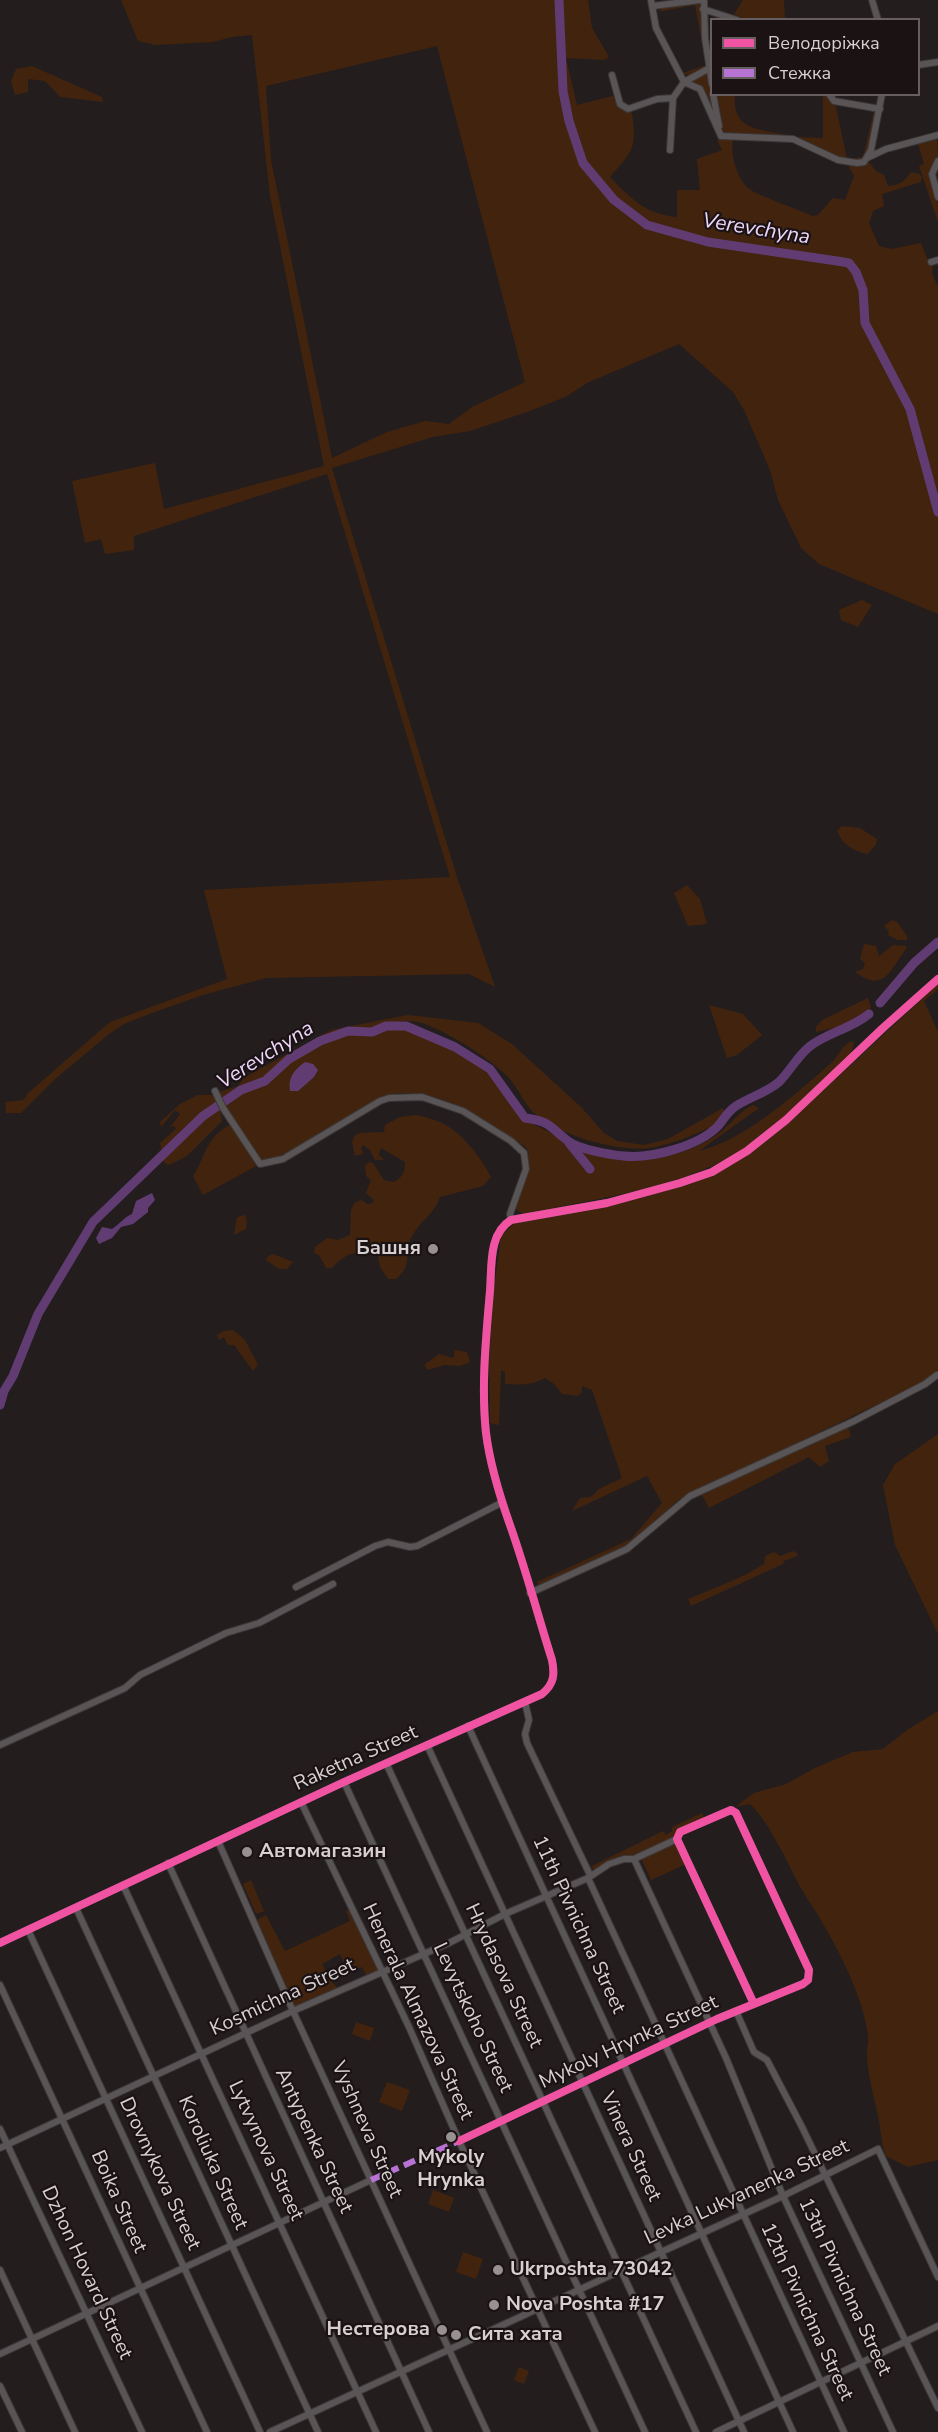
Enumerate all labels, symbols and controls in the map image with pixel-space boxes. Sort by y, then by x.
legend [710,18,920,96]
text: Велодоріжка [768,31,880,55]
text: Стежка [768,61,831,85]
water label: Verevchyna [700,209,812,251]
water label: Verevchyna [213,1016,319,1096]
place label: Башня [356,1237,421,1261]
marker: Башня [426,1242,440,1256]
street label: Raketna Street [290,1721,422,1797]
street label: 11th Pivnichna Street [526,1832,630,2018]
place label: Автомагазин [259,1840,386,1864]
marker: Автомагазин [240,1845,254,1859]
street label: Henerala Almazova Street [356,1900,478,2124]
street label: Hrydasova Street [459,1900,547,2052]
street label: Levytskoho Street [427,1939,517,2097]
street label: Kosmichna Street [207,1954,359,2042]
street label: Mykoly Hrynka Street [536,1991,722,2095]
street label: Vyshneva Street [325,2058,407,2202]
street label: Antypenka Street [269,2065,357,2217]
street label: Lytvynova Street [222,2077,308,2225]
street label: Vinera Street [594,2089,666,2205]
street label: Koroliuka Street [172,2093,252,2233]
street label: Drovnykova Street [113,2094,205,2254]
marker: Mykoly Hrynka [444,2130,458,2144]
street label: Levka Lukyanenka Street [641,2135,853,2251]
place label: Mykoly Hrynka [417,2146,485,2193]
street label: Boika Street [85,2147,151,2257]
street label: Dzhon Hovard Street [35,2183,137,2363]
street label: 13th Pivnichna Street [792,2194,896,2380]
street label: 12th Pivnichna Street [754,2219,858,2405]
place label: Ukrposhta 73042 [510,2258,672,2282]
marker: Ukrposhta 73042 [491,2263,505,2277]
place label: Nova Poshta #17 [506,2293,664,2317]
marker: Nova Poshta #17 [487,2298,501,2312]
place label: Нестерова [327,2318,430,2342]
marker: Нестерова [435,2323,449,2337]
place label: Сита хата [468,2323,563,2347]
marker: Сита хата [449,2328,463,2342]

